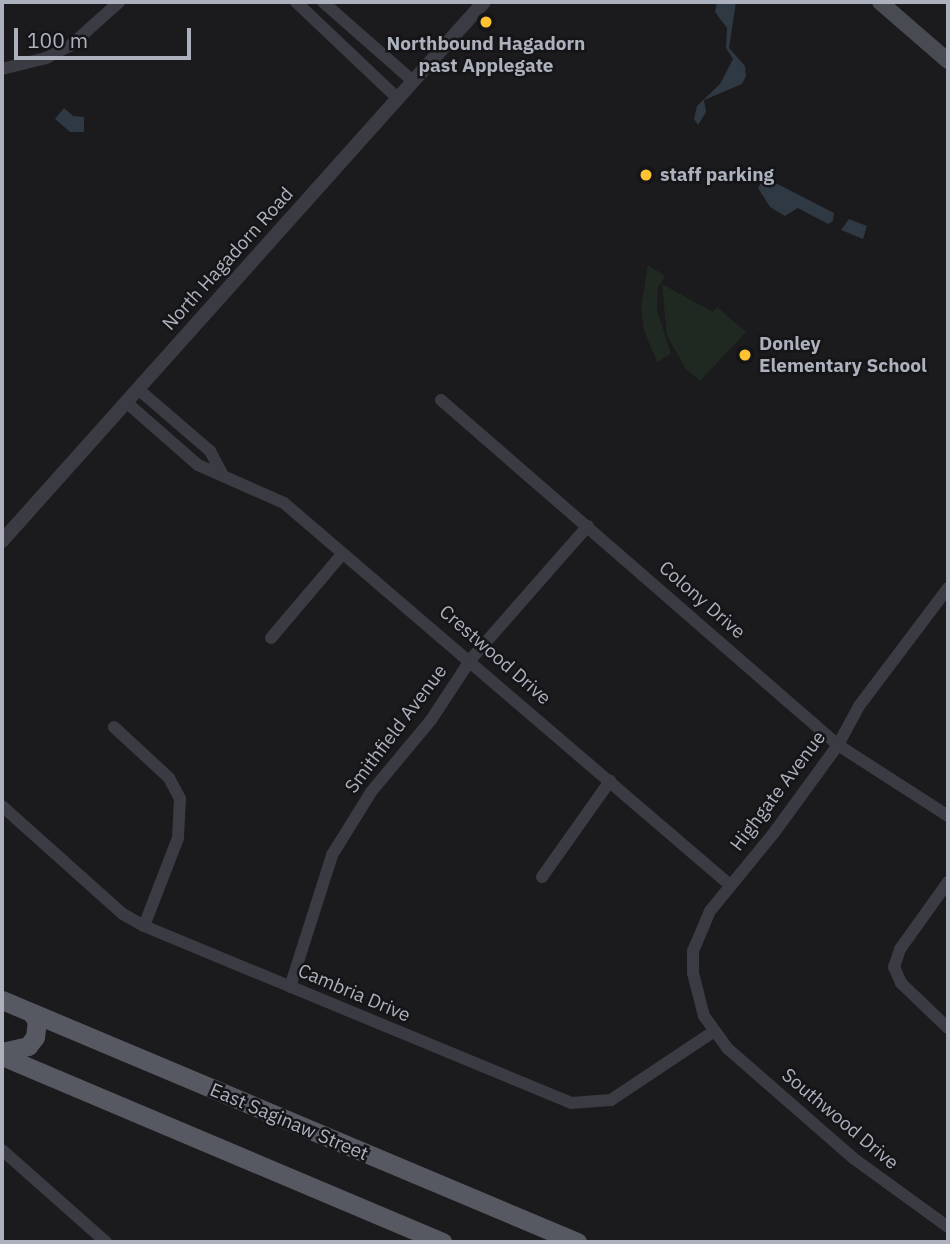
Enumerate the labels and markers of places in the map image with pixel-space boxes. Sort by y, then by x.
marker: Northbound Hagadorn past Applegate [478,14,494,30]
place label: Northbound Hagadorn past Applegate [387,33,585,77]
place label: staff parking [660,164,774,186]
marker: staff parking [638,167,654,183]
place label: Donley Elementary School [759,333,927,377]
marker: Donley Elementary School [737,347,753,363]

